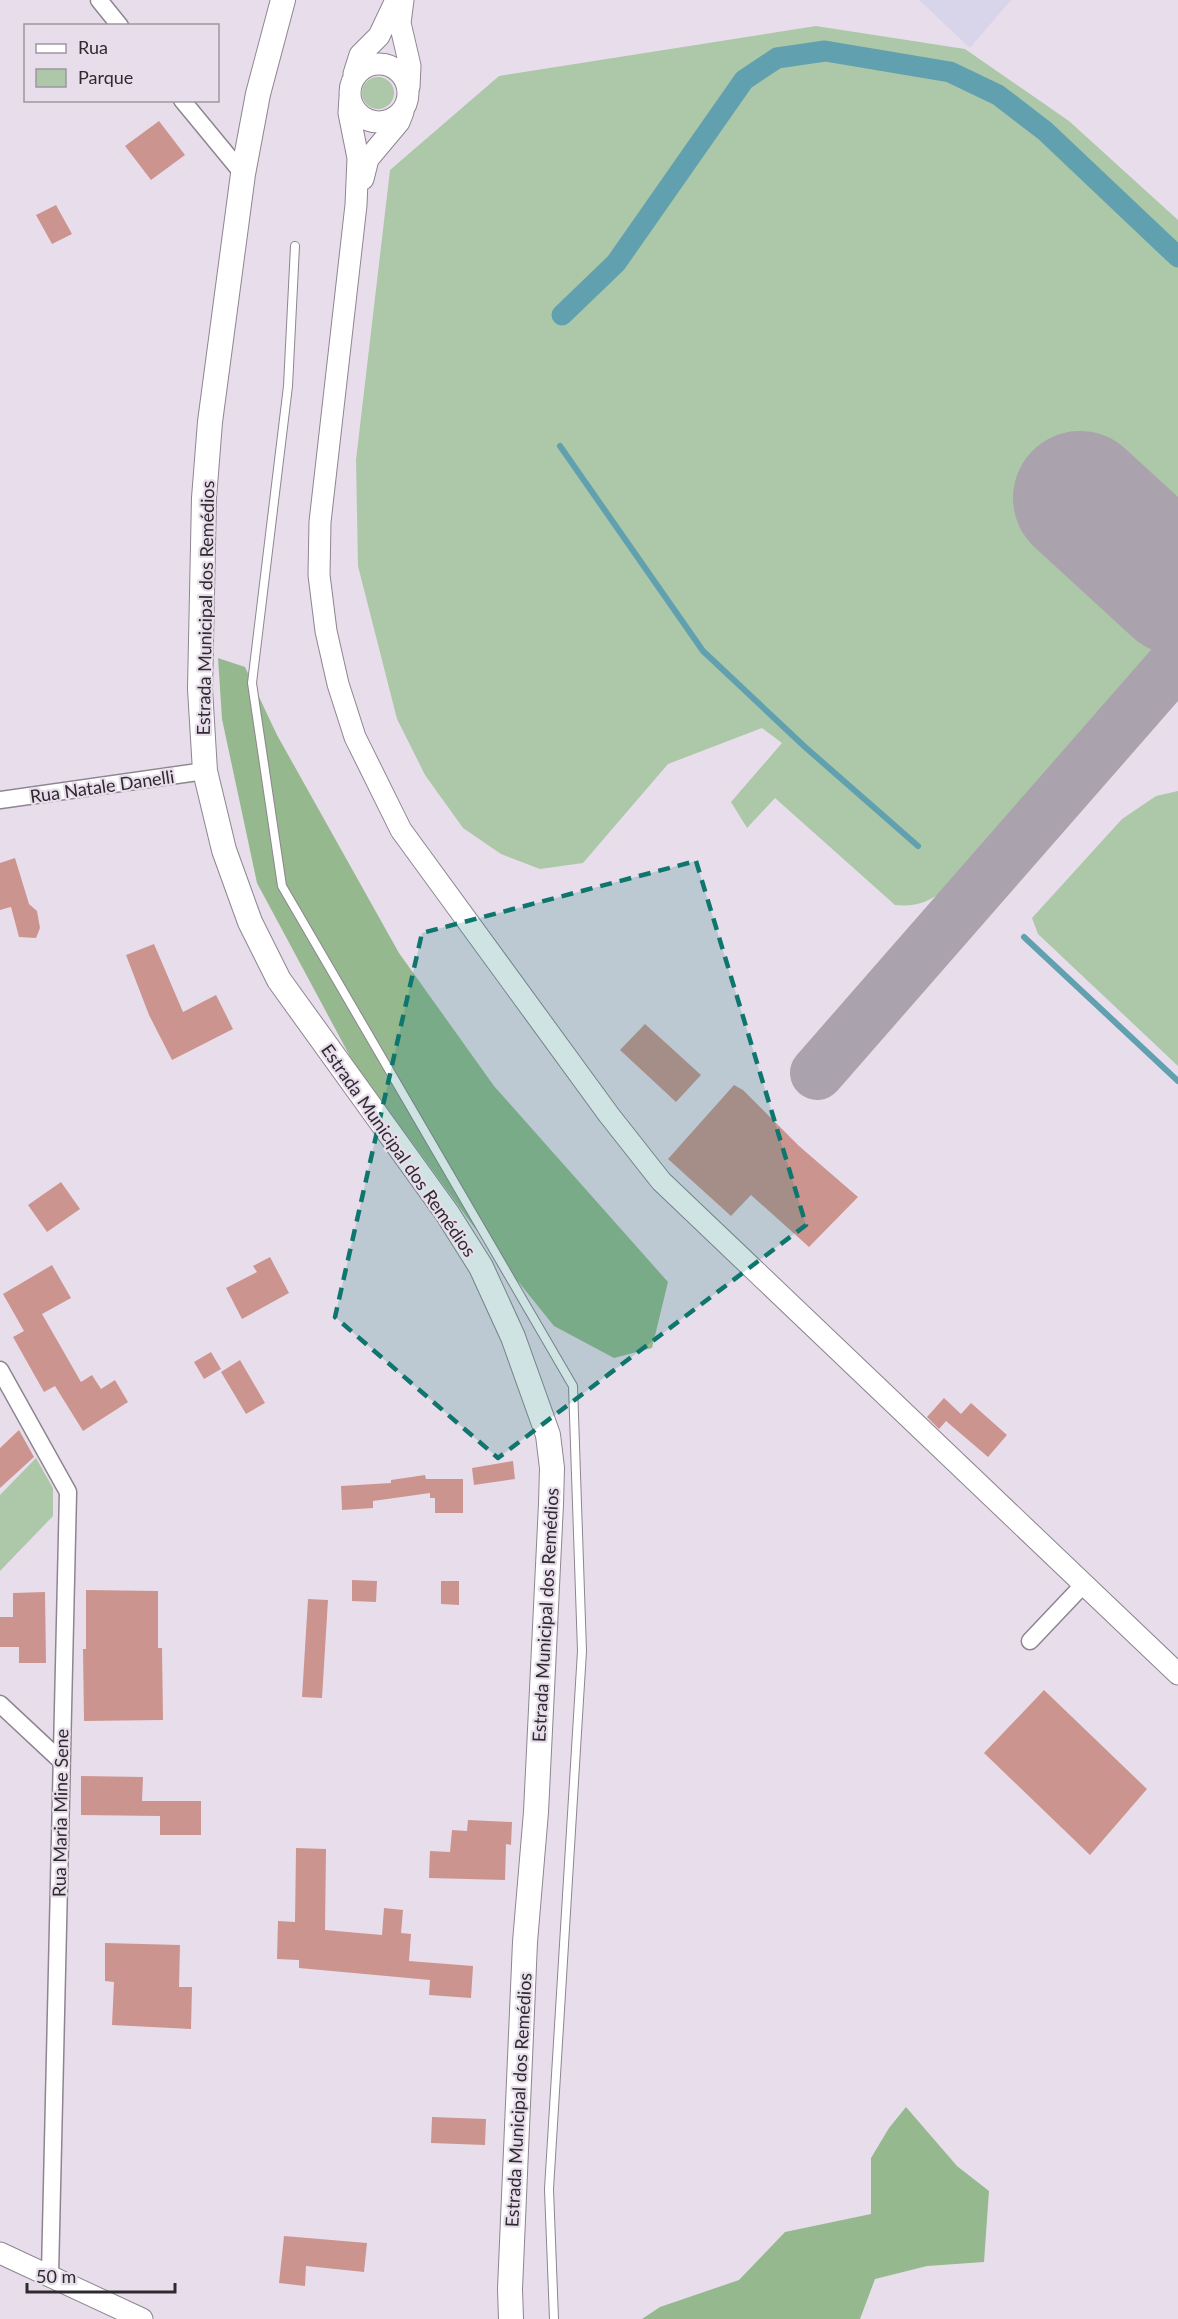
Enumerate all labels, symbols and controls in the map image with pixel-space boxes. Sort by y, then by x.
legend [24,24,219,102]
text: Rua [78,36,108,58]
text: Parque [78,66,133,88]
street label: Estrada Municipal dos Remédios [192,480,218,736]
street label: Rua Natale Danelli [29,765,175,807]
street label: Estrada Municipal dos Remédios [317,1039,481,1261]
street label: Estrada Municipal dos Remédios [527,1487,563,1743]
street label: Rua Maria Mine Sene [48,1729,72,1897]
street label: Estrada Municipal dos Remédios [500,1972,536,2228]
scale bar [27,2256,176,2294]
text: 50 m [36,2265,76,2287]

